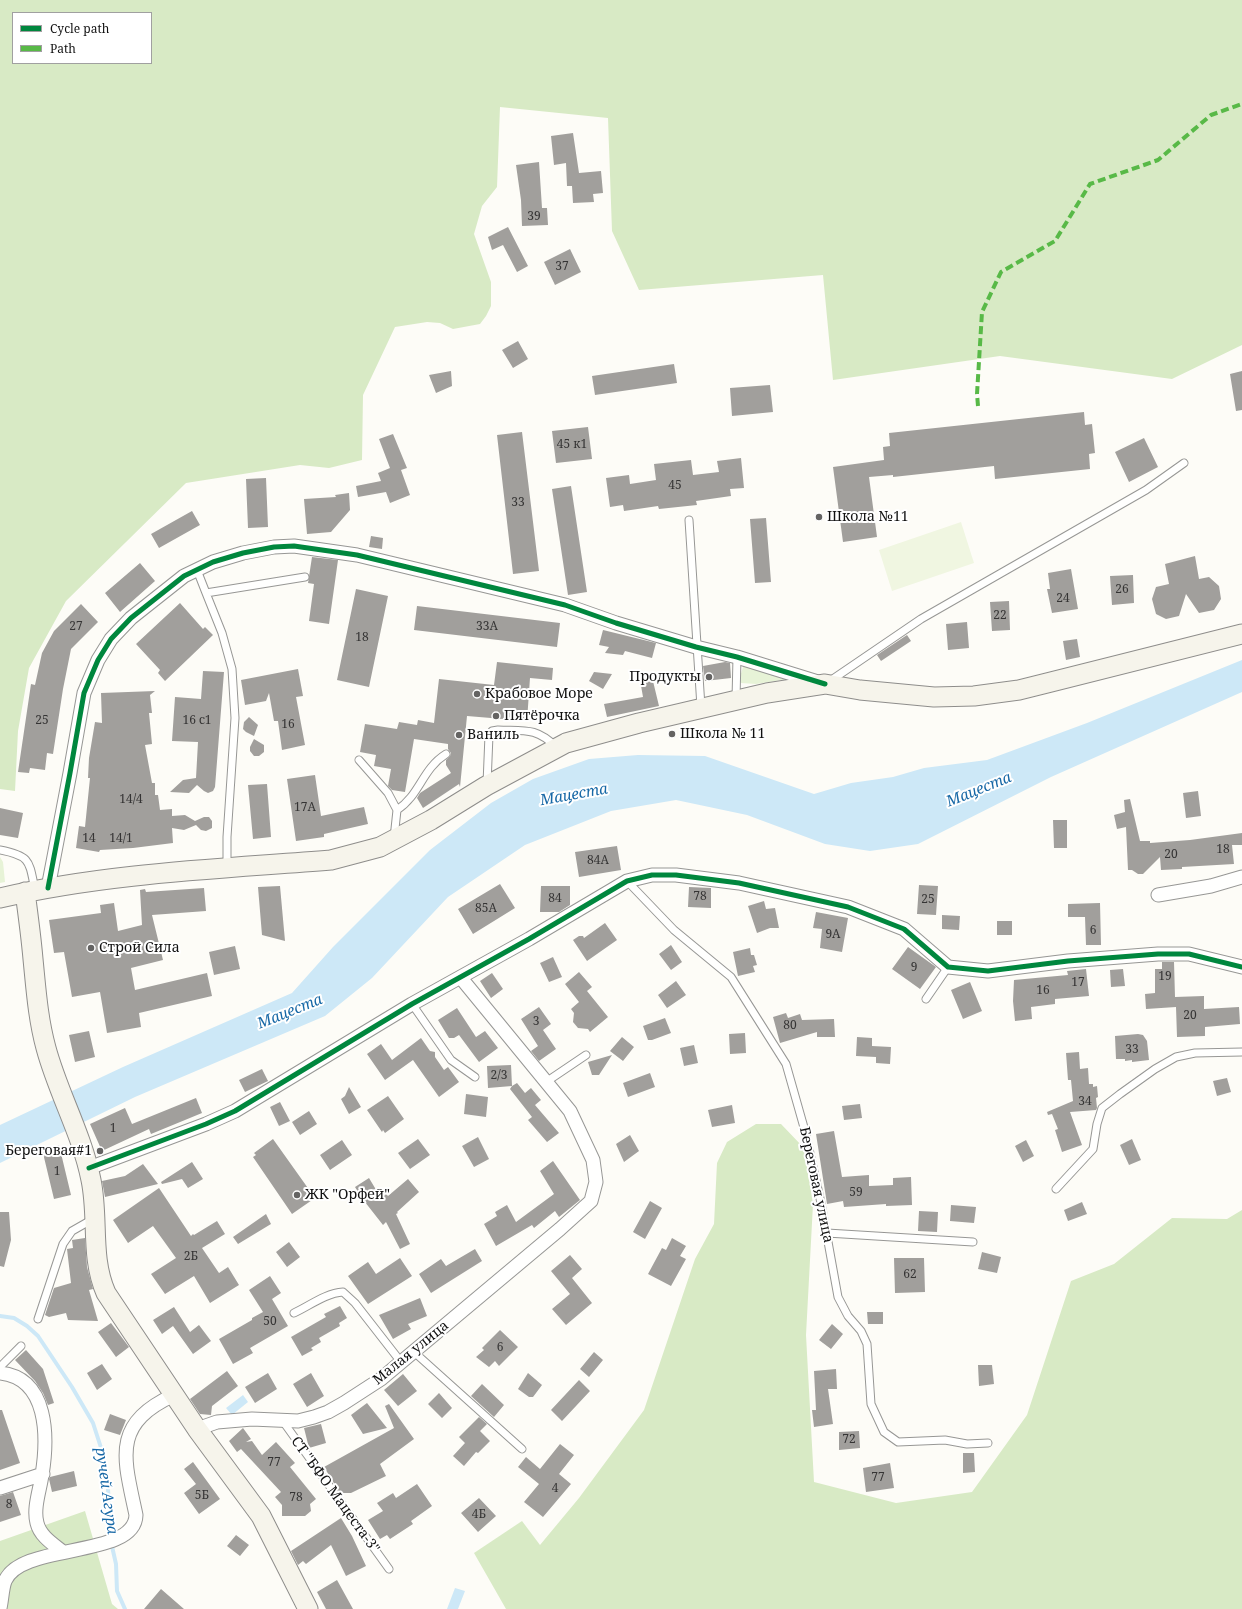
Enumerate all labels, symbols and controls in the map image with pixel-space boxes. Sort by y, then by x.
legend [12,12,152,64]
text: Cycle path [50,20,109,37]
text: Path [50,40,76,57]
house number: 39 [527,210,541,224]
house number: 37 [555,260,569,274]
house number: 45 к1 [557,438,587,452]
house number: 45 [668,479,682,493]
house number: 33 [511,496,525,510]
place label: Школа №11 [827,509,909,525]
marker: Школа №11 [814,512,824,522]
house number: 26 [1115,583,1129,597]
house number: 24 [1056,592,1070,606]
house number: 22 [993,609,1007,623]
house number: 27 [69,620,83,634]
house number: 33А [476,620,498,634]
house number: 18 [355,631,369,645]
place label: Продукты [629,669,701,685]
marker: Продукты [704,672,714,682]
place label: Крабовое Море [485,686,593,702]
marker: Крабовое Море [472,689,482,699]
place label: Пятёрочка [504,708,580,724]
marker: Пятёрочка [491,711,501,721]
house number: 25 [35,714,49,728]
house number: 16 с1 [182,714,212,728]
house number: 16 [281,718,295,732]
place label: Школа № 11 [680,726,765,742]
place label: Ваниль [467,727,519,743]
marker: Школа № 11 [667,729,677,739]
marker: Ваниль [454,730,464,740]
water label: Мацеста [944,769,1014,811]
water label: Мацеста [539,780,609,810]
house number: 14/4 [119,793,143,807]
house number: 17А [294,801,316,815]
house number: 14 [82,832,96,846]
house number: 14/1 [109,832,133,846]
house number: 18 [1216,843,1230,857]
house number: 20 [1164,848,1178,862]
house number: 84А [587,854,609,868]
house number: 78 [693,890,707,904]
house number: 84 [548,892,562,906]
house number: 25 [921,893,935,907]
house number: 85А [475,902,497,916]
house number: 6 [1090,924,1096,938]
house number: 9А [825,928,841,942]
place label: Строй Сила [99,940,180,956]
marker: Строй Сила [86,943,96,953]
house number: 9 [911,961,917,975]
house number: 19 [1158,970,1172,984]
house number: 17 [1071,976,1085,990]
house number: 16 [1036,984,1050,998]
water label: Мацеста [255,991,325,1033]
house number: 20 [1183,1009,1197,1023]
house number: 3 [533,1015,539,1029]
house number: 80 [783,1019,797,1033]
house number: 33 [1125,1043,1139,1057]
house number: 2/3 [491,1069,507,1083]
house number: 34 [1078,1095,1092,1109]
house number: 1 [110,1122,116,1136]
street label: Береговая улица [796,1126,836,1244]
place label: Береговая#1 [5,1143,92,1159]
marker: Береговая#1 [95,1146,105,1156]
house number: 1 [54,1165,60,1179]
house number: 59 [849,1186,863,1200]
place label: ЖК "Орфей" [305,1187,390,1203]
marker: ЖК "Орфей" [292,1190,302,1200]
house number: 2Б [184,1250,198,1264]
house number: 62 [903,1268,917,1282]
house number: 50 [263,1315,277,1329]
street label: Малая улица [370,1317,452,1389]
house number: 6 [497,1341,503,1355]
house number: 72 [842,1433,856,1447]
street label: СТ "БФО Мацеста-3" [287,1434,383,1556]
water label: ручей Агура [91,1446,121,1536]
house number: 77 [267,1456,281,1470]
house number: 77 [871,1471,885,1485]
house number: 4 [552,1482,558,1496]
house number: 5Б [195,1489,209,1503]
house number: 78 [289,1491,303,1505]
house number: 8 [6,1498,12,1512]
house number: 4Б [472,1508,486,1522]

